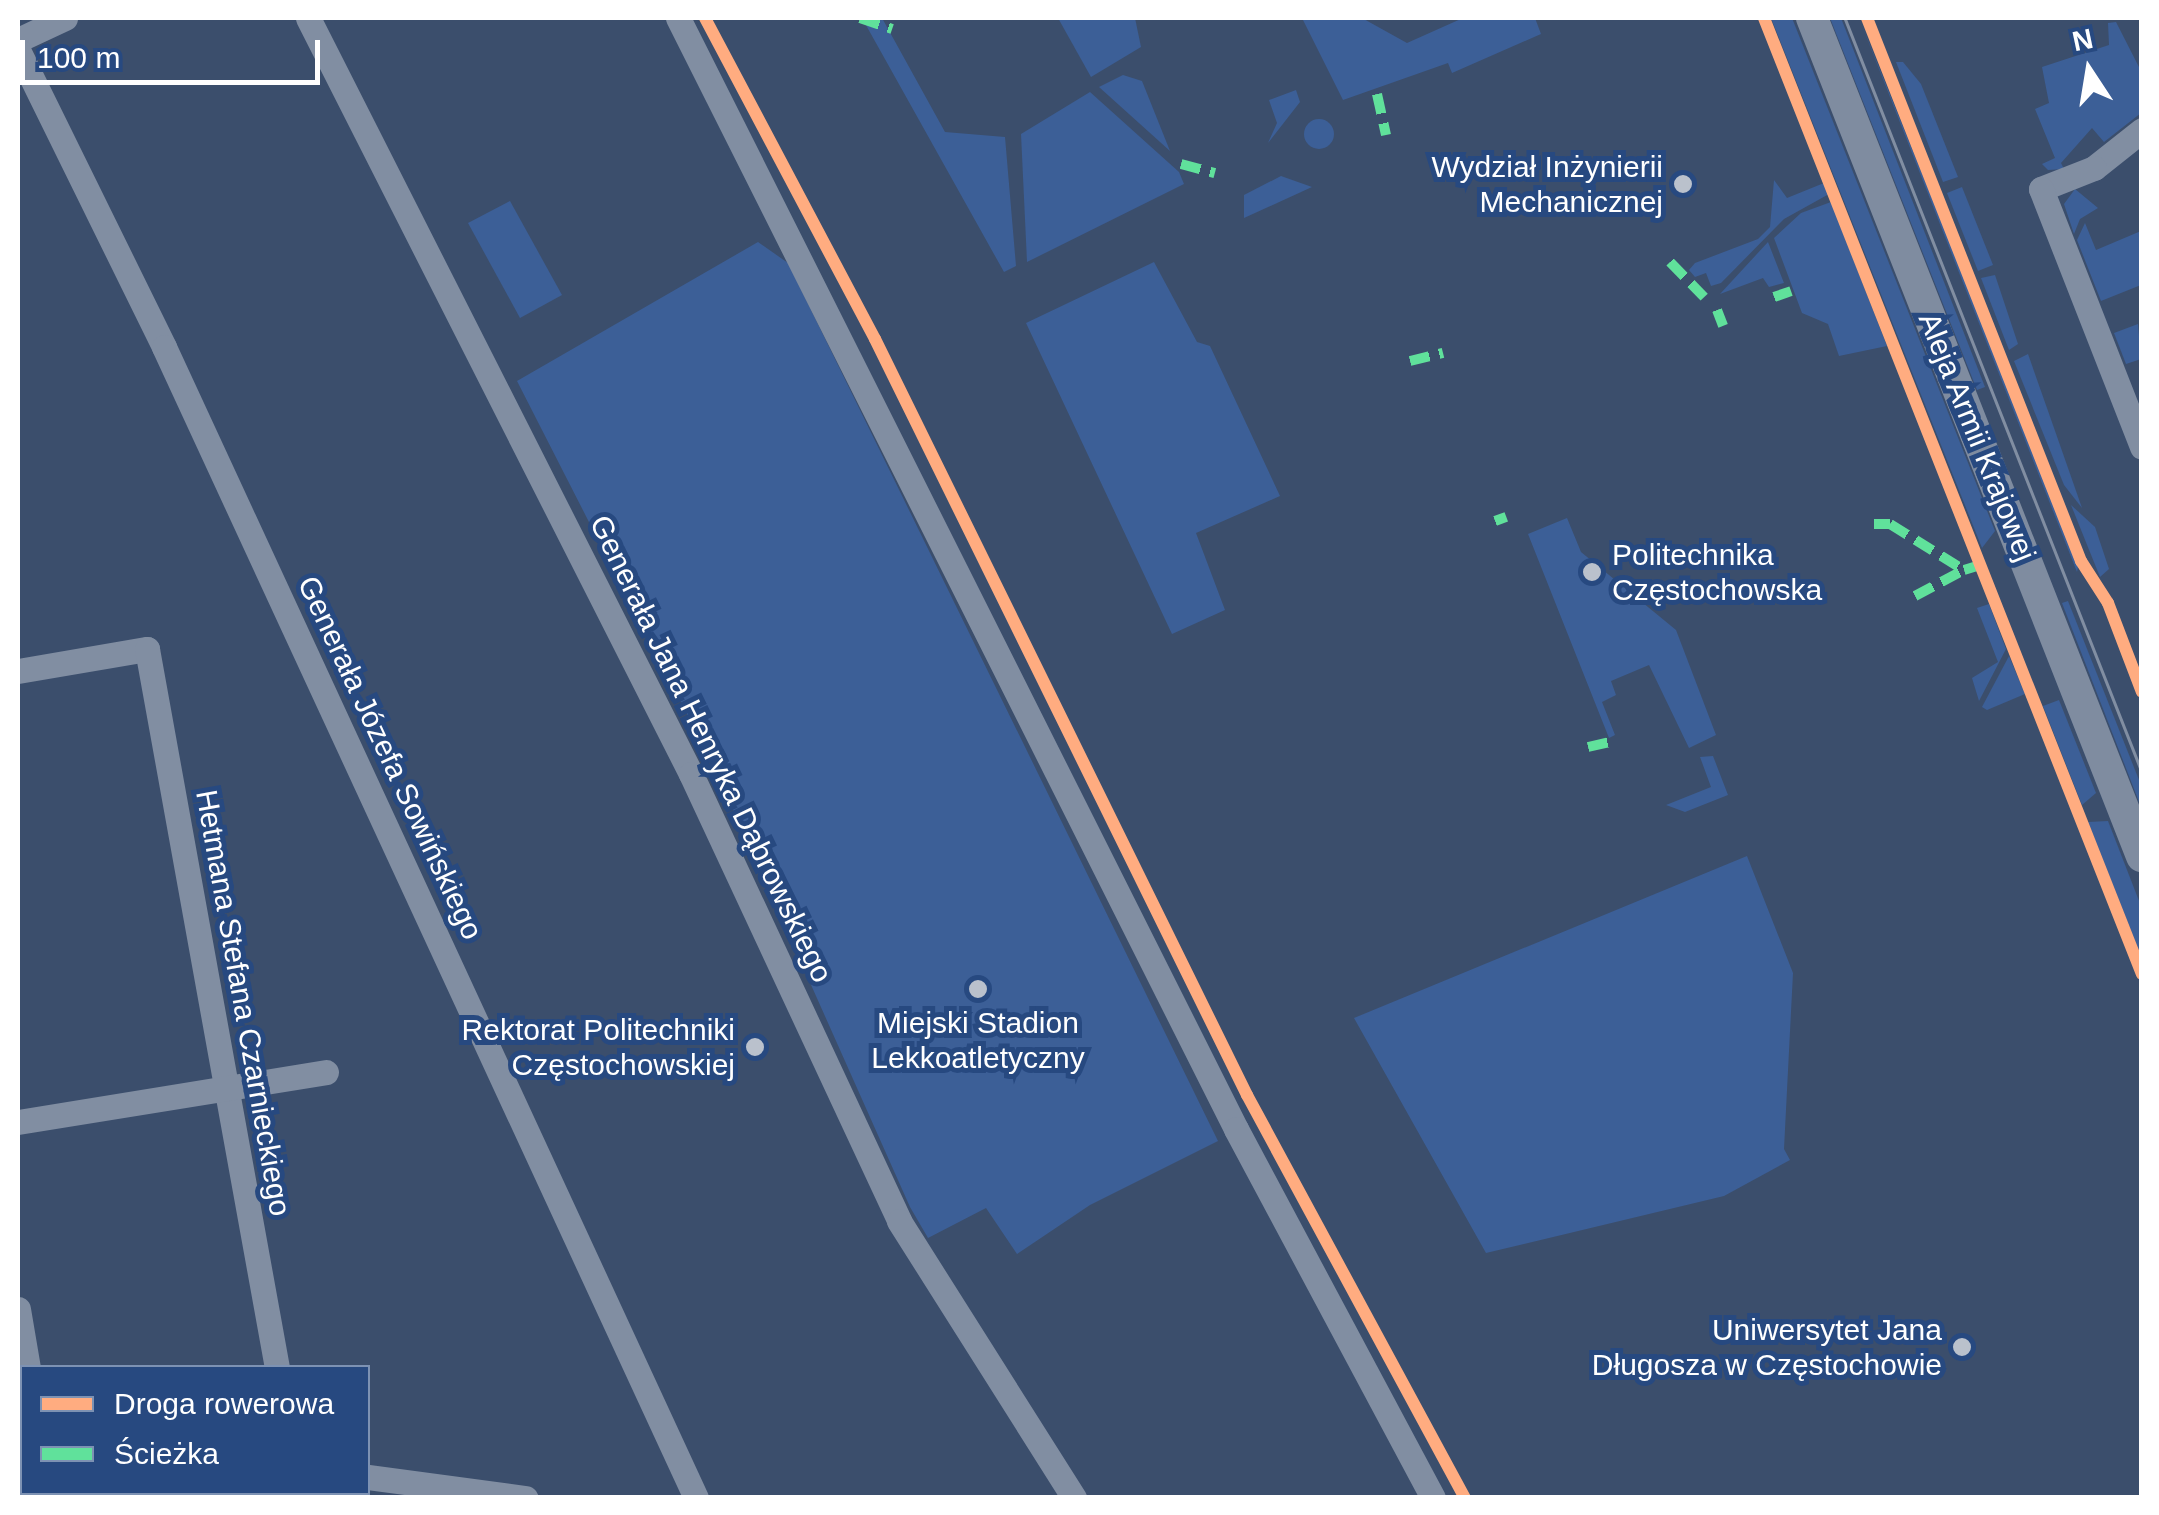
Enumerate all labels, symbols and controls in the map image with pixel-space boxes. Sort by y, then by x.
scale bar [25,20,325,82]
north arrow [2039,20,2139,120]
text: N [2070,23,2096,57]
text: 100 m [37,41,120,74]
place label: Wydział Inżynierii Mechanicznej [1432,149,1663,220]
marker: Wydział Inżynierii Mechanicznej [1672,173,1694,195]
street label: Aleja Armii Krajowej [1910,307,2044,567]
street label: Generała Jana Henryka Dąbrowskiego [582,510,840,988]
place label: Politechnika Częstochowska [1612,537,1822,608]
marker: Politechnika Częstochowska [1581,561,1603,583]
street label: Generała Józefa Sowińskiego [290,571,490,945]
street label: Hetmana Stefana Czarnieckiego [188,787,298,1219]
marker: Miejski Stadion Lekkoatletyczny [967,978,989,1000]
place label: Miejski Stadion Lekkoatletyczny [871,1005,1085,1076]
place label: Rektorat Politechniki Częstochowskiej [462,1012,735,1082]
marker: Rektorat Politechniki Częstochowskiej [744,1036,766,1058]
place label: Uniwersytet Jana Długosza w Częstochowie [1592,1312,1942,1382]
marker: Uniwersytet Jana Długosza w Częstochowie [1951,1336,1973,1358]
legend [20,1365,370,1495]
text: Droga rowerowa [114,1387,334,1420]
text: Ścieżka [114,1437,219,1470]

